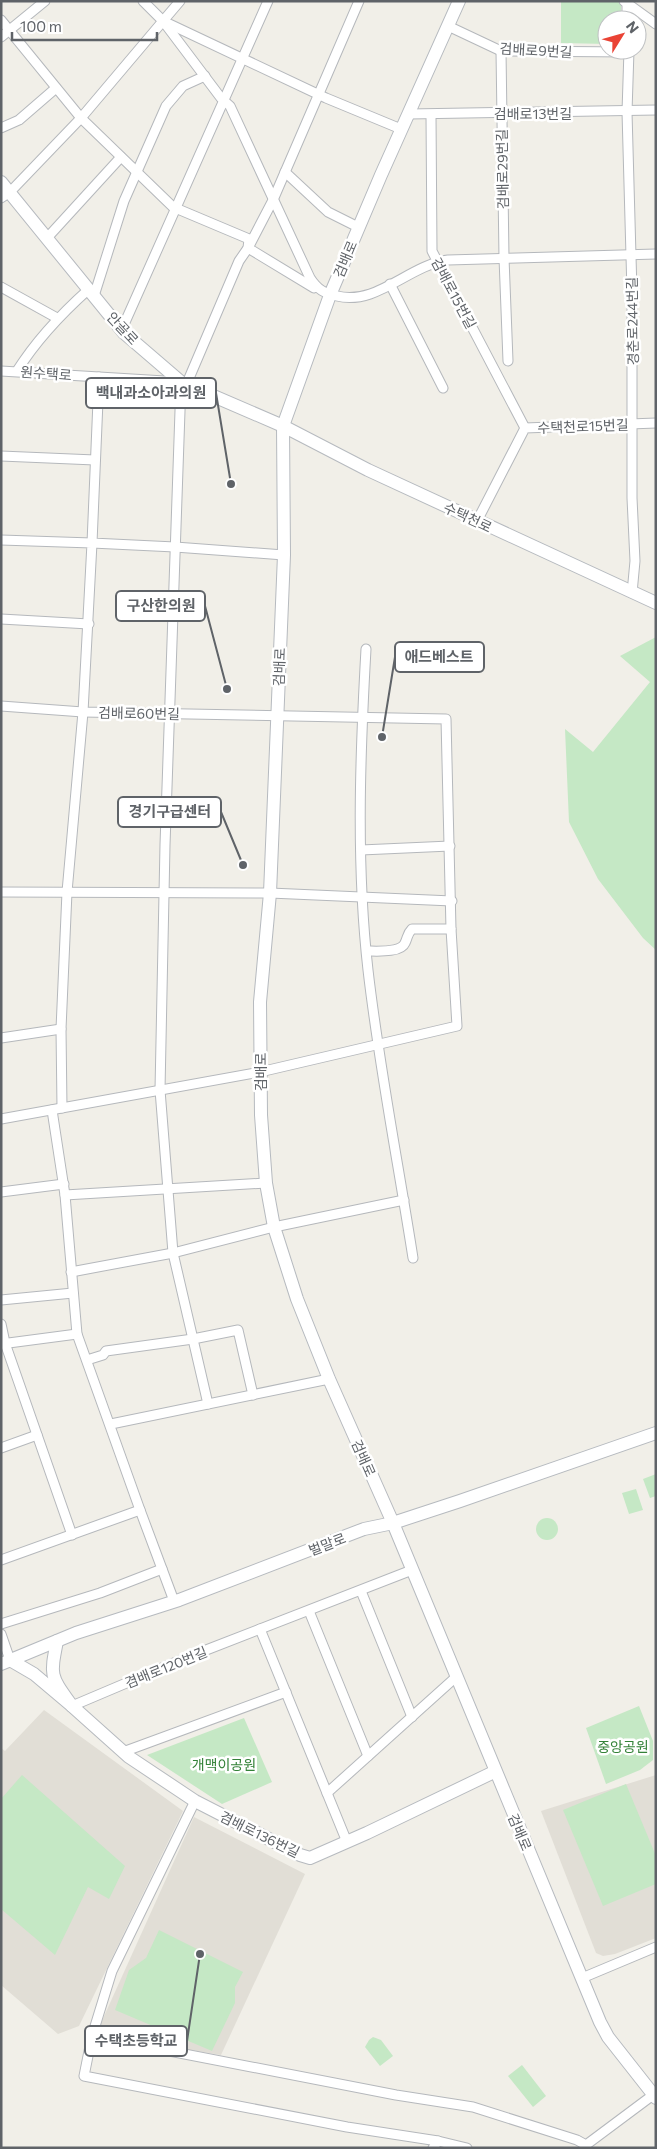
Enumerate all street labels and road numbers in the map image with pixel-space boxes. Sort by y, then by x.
street label: 검배로9번길 [499,40,573,60]
street label: 검배로13번길 [494,105,572,122]
street label: 검배로29번길 [493,129,511,209]
street label: 검배로 [330,238,360,280]
street label: 검배로15번길 [428,254,480,332]
street label: 경춘로244번길 [623,276,641,366]
street label: 안골로 [104,308,142,348]
street label: 원수택로 [20,363,72,383]
street label: 수택천로15번길 [537,416,629,436]
street label: 수택천로 [441,498,495,536]
street label: 검배로 [270,647,288,687]
street label: 검배로60번길 [98,704,180,722]
street label: 검배로 [252,1053,269,1091]
street label: 검배로 [348,1437,380,1479]
street label: 벌말로 [306,1529,348,1559]
street label: 겸배로120번길 [122,1643,210,1691]
street label: 겸배로136번길 [217,1807,303,1861]
street label: 검배로 [505,1811,535,1853]

